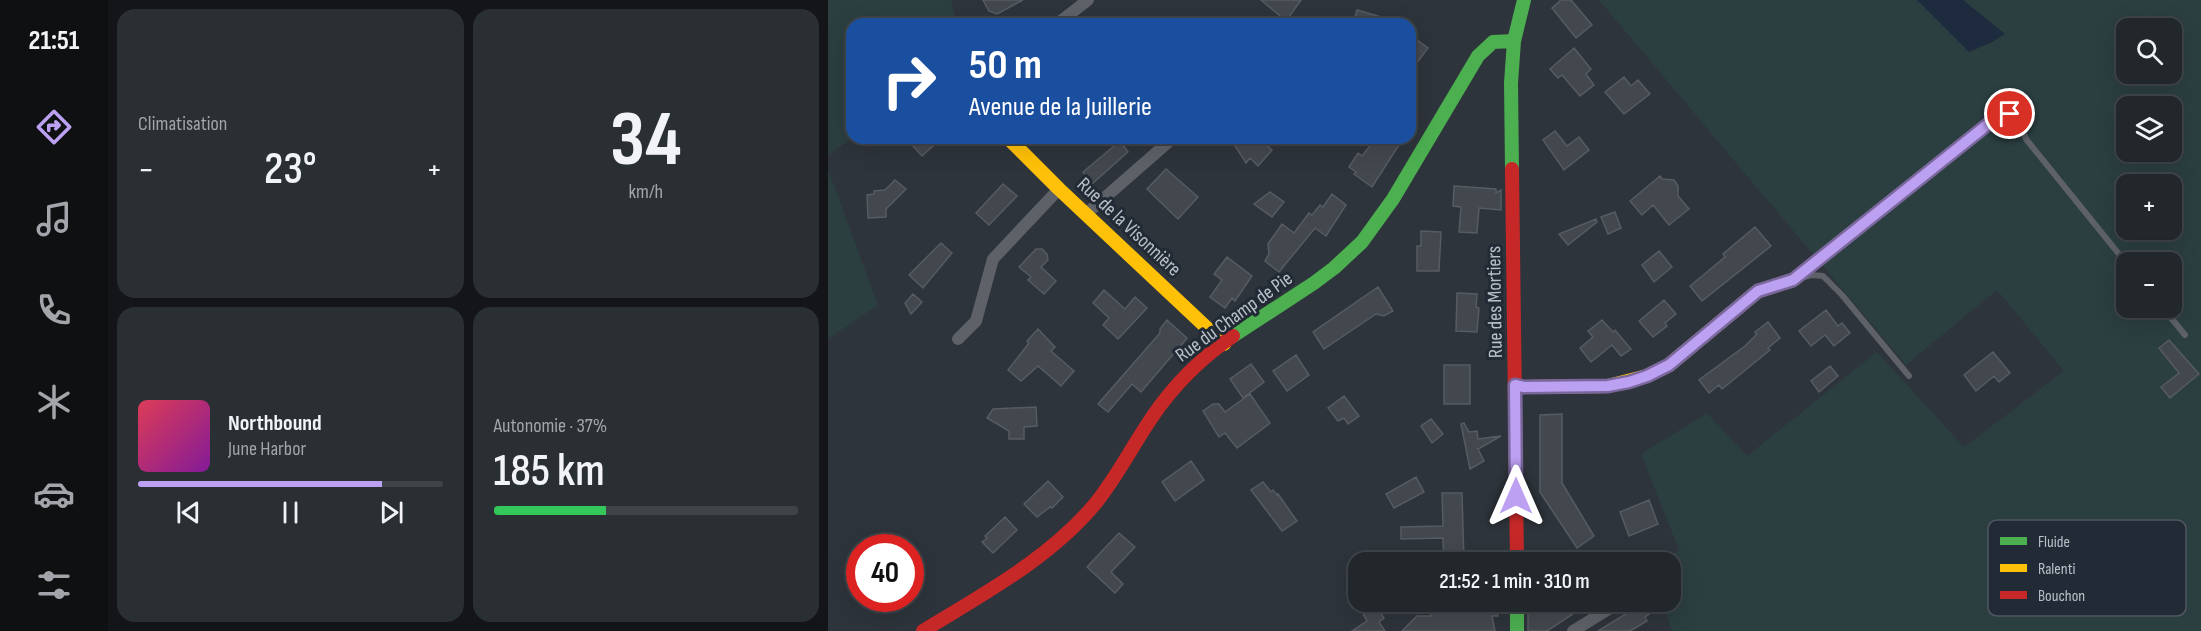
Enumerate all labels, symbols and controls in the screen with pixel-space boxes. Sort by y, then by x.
map controls [2116,18,2182,318]
button: search [2116,18,2182,84]
text: 21:51 [29,25,79,57]
text: 50 m [969,40,1042,91]
icon: right [870,42,948,120]
pin [1984,88,2035,139]
text: Avenue de la Juillerie [969,91,1152,123]
text: 34 [610,94,681,187]
button: layers [2116,96,2182,162]
icon: arrive [1993,97,2026,130]
icon: directions [33,106,75,148]
text: Climatisation [138,112,227,136]
text: 23° [264,142,317,197]
text: − [138,150,154,190]
text: + [426,150,442,190]
street label: Rue de la Visonnière [1072,173,1186,281]
button: + [2116,174,2182,240]
text: km/h [628,180,663,204]
icon: music [33,198,75,240]
street label: Rue des Mortiers [1482,246,1508,358]
button: − [2116,252,2182,318]
street label: Rue du Champ de Pie [1171,267,1297,367]
icon: phone [33,289,75,331]
icon: climate [33,381,75,423]
text: Northbound [228,410,322,437]
text: Autonomie · 37% [494,414,607,438]
text: June Harbor [228,437,306,461]
text: 185 km [494,444,605,499]
position arrow [1484,464,1548,528]
icon: car [33,473,75,515]
icon: previous [172,496,205,529]
icon: pause [274,496,307,529]
icon: next [375,496,408,529]
legend [1988,520,2186,616]
text: Fluide [2038,533,2070,552]
speed limit sign: 40 [846,534,924,612]
text: Ralenti [2038,560,2076,579]
icon: filters [33,564,75,606]
text: 21:52 · 1 min · 310 m [1439,568,1590,595]
text: Bouchon [2038,587,2085,606]

